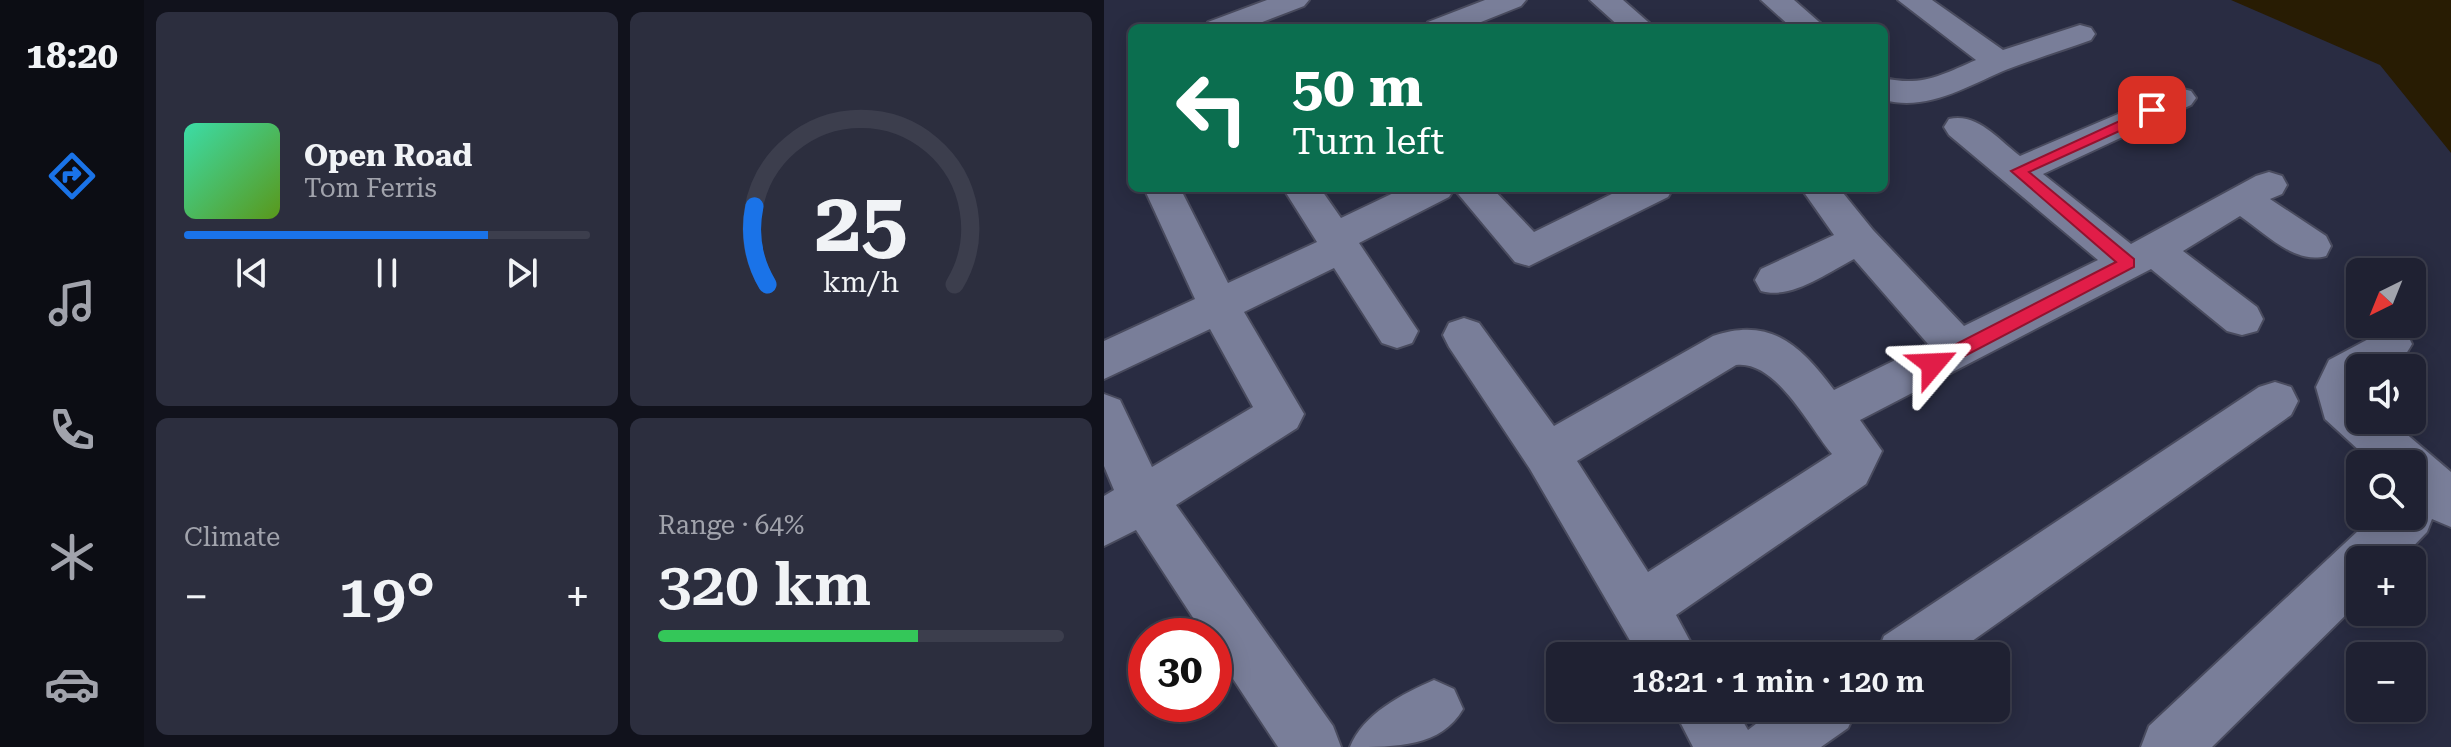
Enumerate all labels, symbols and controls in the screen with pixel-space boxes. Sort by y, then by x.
text: 18:20 [26,35,118,77]
text: 50 m [1292,54,1423,120]
icon: left [1160,56,1264,160]
pin [2118,76,2186,144]
icon: arrive [2130,88,2174,132]
text: Turn left [1292,121,1444,163]
text: Open Road [304,138,472,173]
icon: directions [44,148,100,204]
text: Tom Ferris [304,173,437,203]
text: 25 [814,173,908,270]
icon: previous [230,251,274,295]
icon: pause [365,251,409,295]
icon: next [500,251,544,295]
north arrow [2346,258,2426,338]
map controls [2346,258,2426,722]
text: km/h [823,265,899,299]
icon: music [44,275,100,331]
position arrow [1891,322,1975,406]
button: sound [2346,354,2426,434]
icon: phone [44,402,100,458]
button: search [2346,450,2426,530]
text: Range · 64% [658,510,804,540]
text: Climate [184,522,280,552]
icon: climate [44,529,100,585]
button: + [2346,546,2426,626]
text: 320 km [658,549,871,620]
text: 19° [339,561,435,632]
text: − [184,571,209,623]
text: + [565,571,590,623]
speed limit sign: 30 [1128,618,1232,722]
button: − [2346,642,2426,722]
icon: car [44,656,100,712]
text: 18:21 · 1 min · 120 m [1632,664,1924,699]

